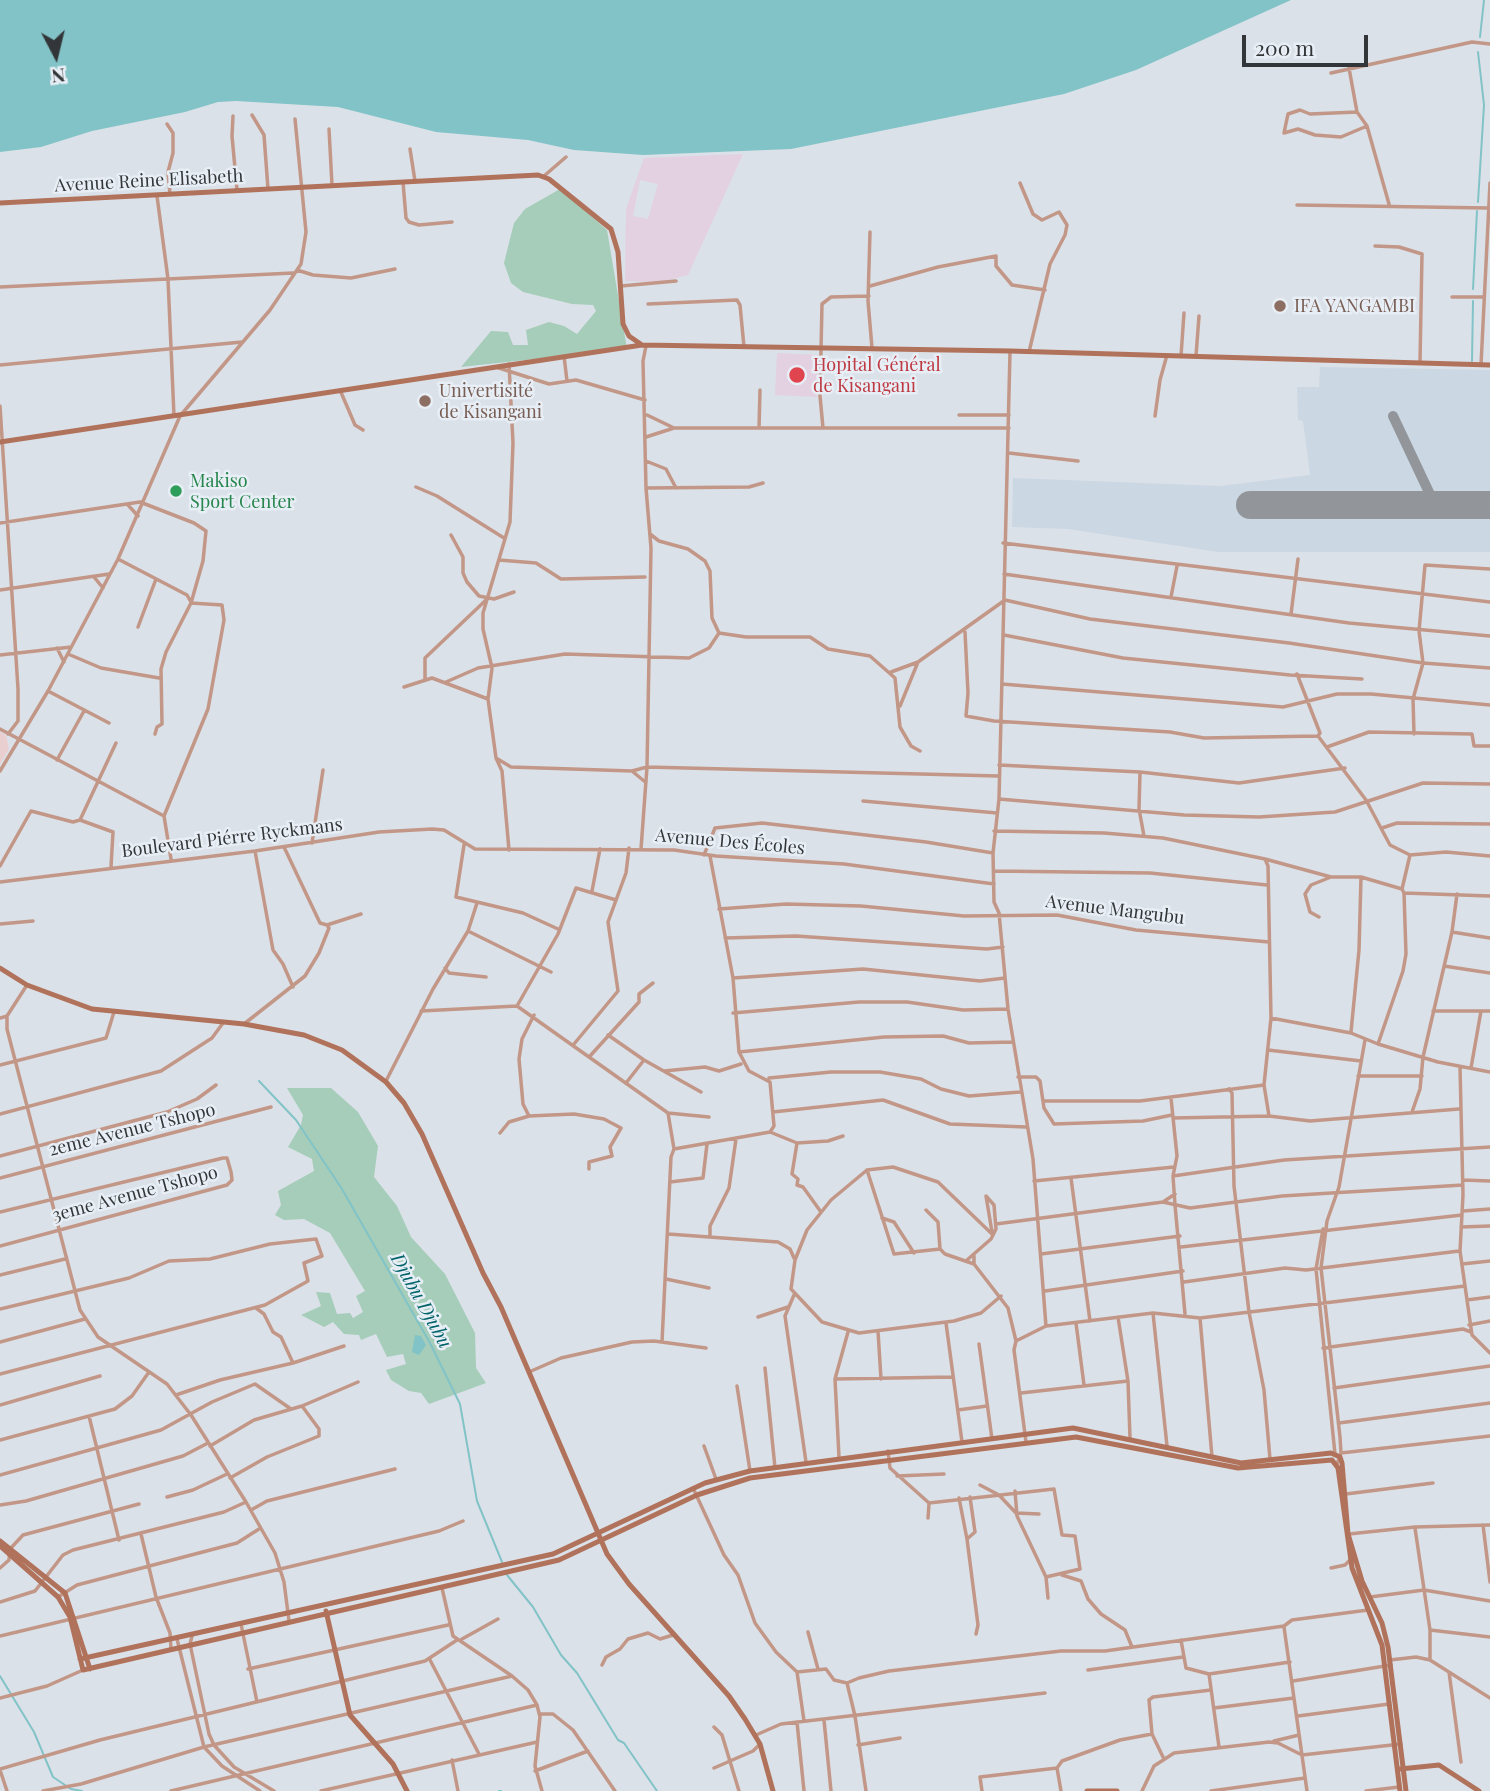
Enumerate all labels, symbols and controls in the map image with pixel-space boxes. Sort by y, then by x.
north arrow [21,21,91,91]
scale bar [1245,21,1371,65]
text: 200 m [1255,33,1314,61]
text: N [50,63,67,91]
street label: Avenue Reine Elisabeth [54,165,244,197]
place label: IFA YANGAMBI [1294,295,1415,317]
marker: IFA YANGAMBI [1272,298,1288,314]
place label: Hopital Général de Kisangani [813,354,941,396]
marker: Hopital Général de Kisangani [787,365,807,385]
place label: Univertisité de Kisangani [439,380,542,422]
marker: Univertisité de Kisangani [417,393,433,409]
place label: Makiso Sport Center [190,470,295,512]
marker: Makiso Sport Center [168,483,184,499]
street label: Boulevard Piérre Ryckmans [120,814,344,862]
street label: Avenue Des Écoles [654,825,806,859]
street label: Avenue Mangubu [1044,891,1186,929]
street label: 2eme Avenue Tshopo [46,1099,218,1161]
street label: 3eme Avenue Tshopo [50,1162,220,1226]
water label: Djubu Djubu [386,1250,456,1352]

